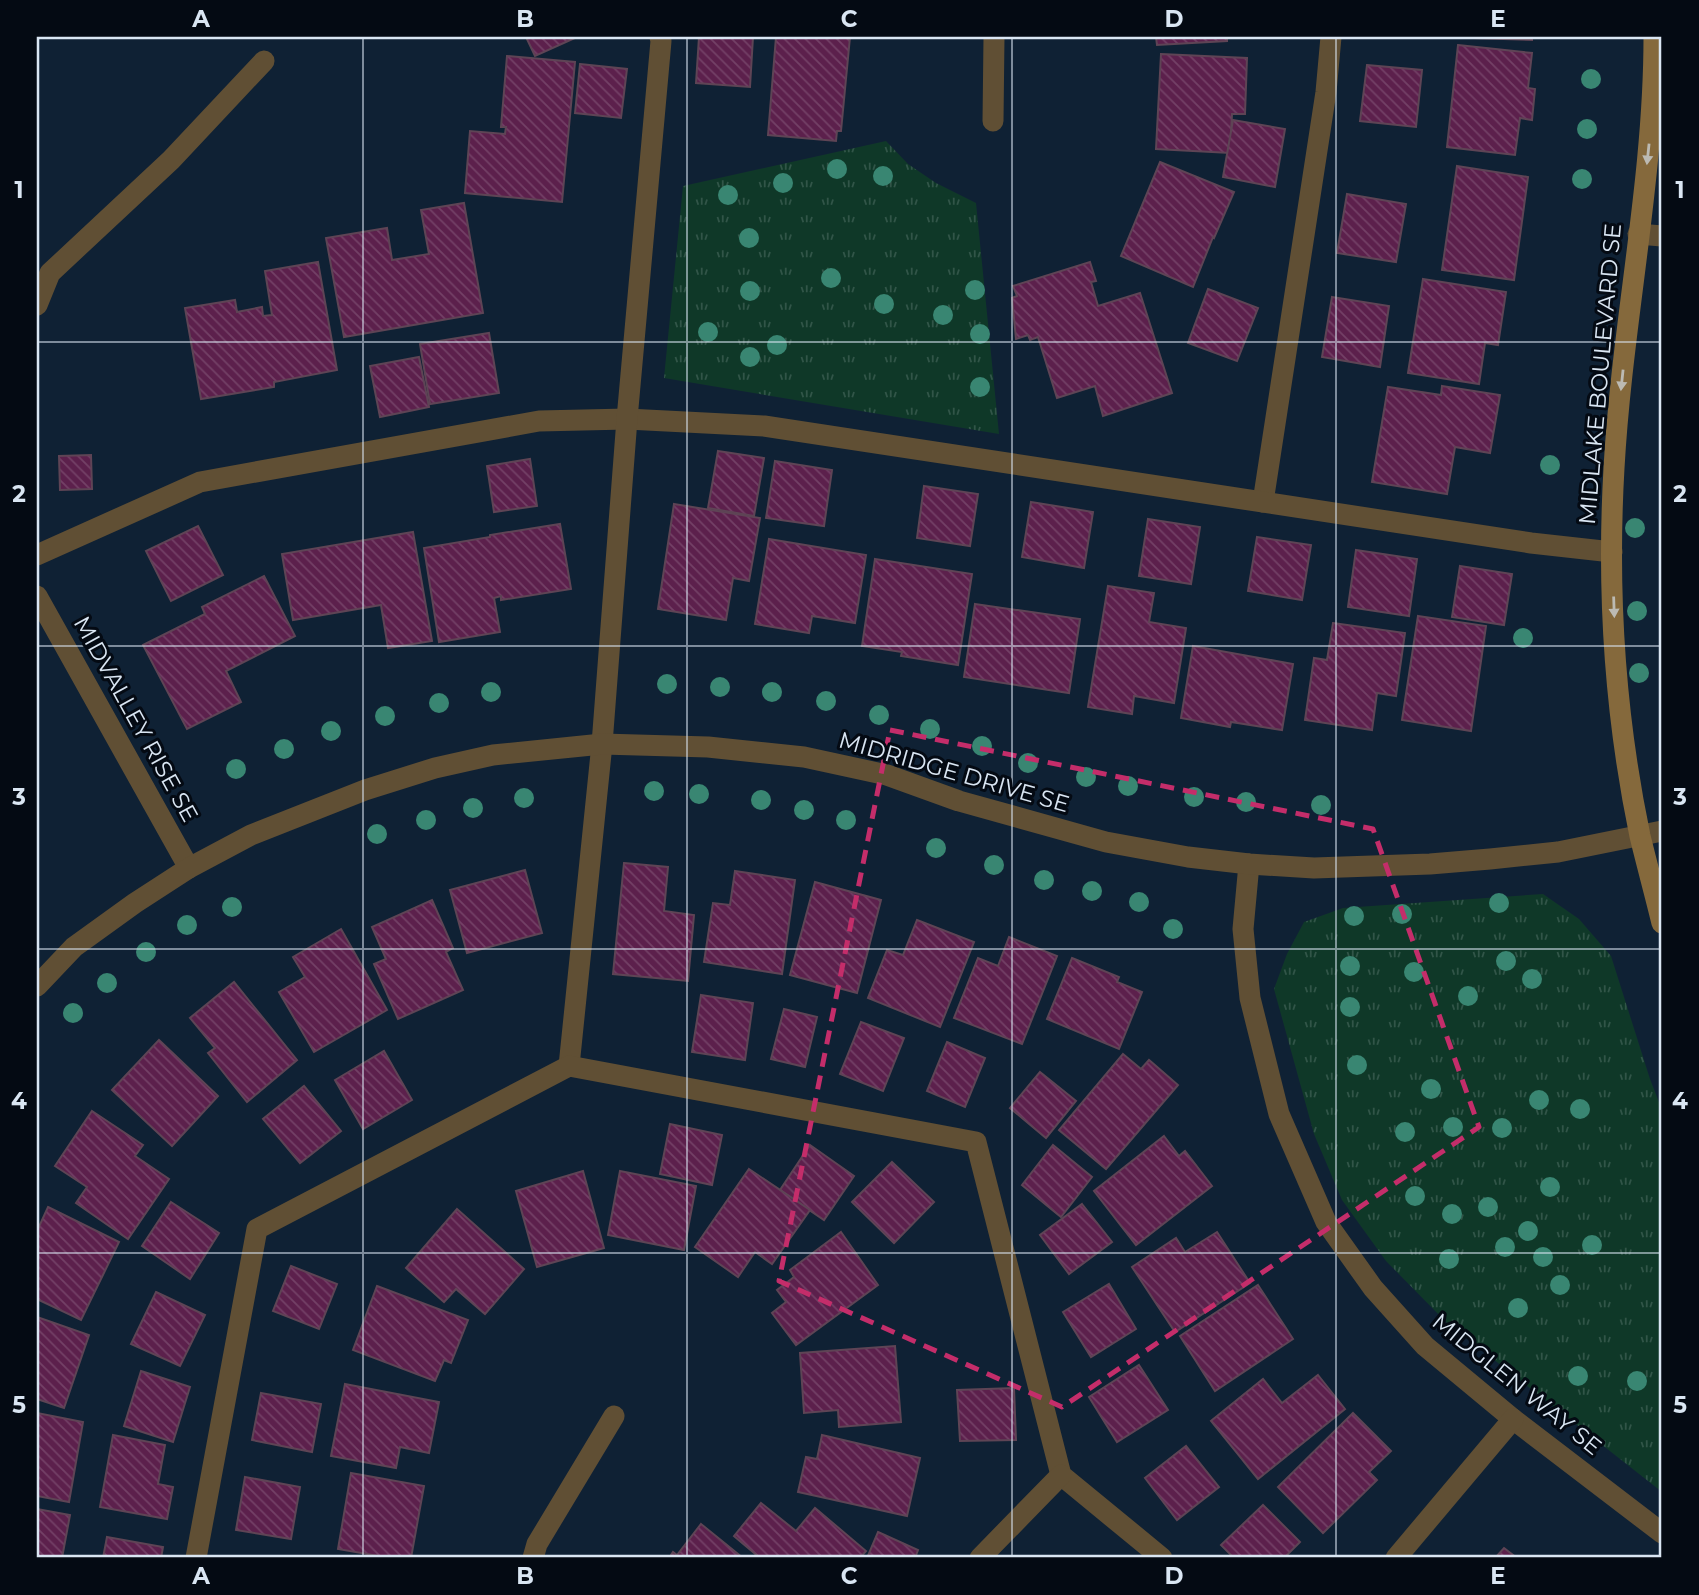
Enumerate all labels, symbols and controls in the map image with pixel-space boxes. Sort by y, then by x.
text: A [191,5,210,33]
text: B [516,5,534,33]
text: C [841,5,858,33]
text: D [1165,5,1184,33]
text: E [1490,5,1506,33]
one-way arrow [1643,143,1654,165]
text: 1 [14,176,24,204]
text: 1 [1675,176,1685,204]
street label: MIDLAKE BOULEVARD SE [1573,222,1627,526]
one-way arrow [1616,369,1627,391]
text: 2 [12,480,26,508]
text: 2 [1673,480,1687,508]
one-way arrow [1608,596,1619,618]
street label: MIDVALLEY RISE SE [68,611,204,827]
street label: MIDRIDGE DRIVE SE [835,726,1073,818]
text: 3 [11,783,26,811]
text: 3 [1672,783,1687,811]
text: 4 [11,1087,27,1115]
text: 4 [1672,1087,1688,1115]
street label: MIDGLEN WAY SE [1427,1307,1607,1461]
text: 5 [12,1391,26,1419]
text: 5 [1673,1391,1687,1419]
text: A [191,1562,210,1590]
text: B [516,1562,534,1590]
text: C [841,1562,858,1590]
text: D [1165,1562,1184,1590]
text: E [1490,1562,1506,1590]

